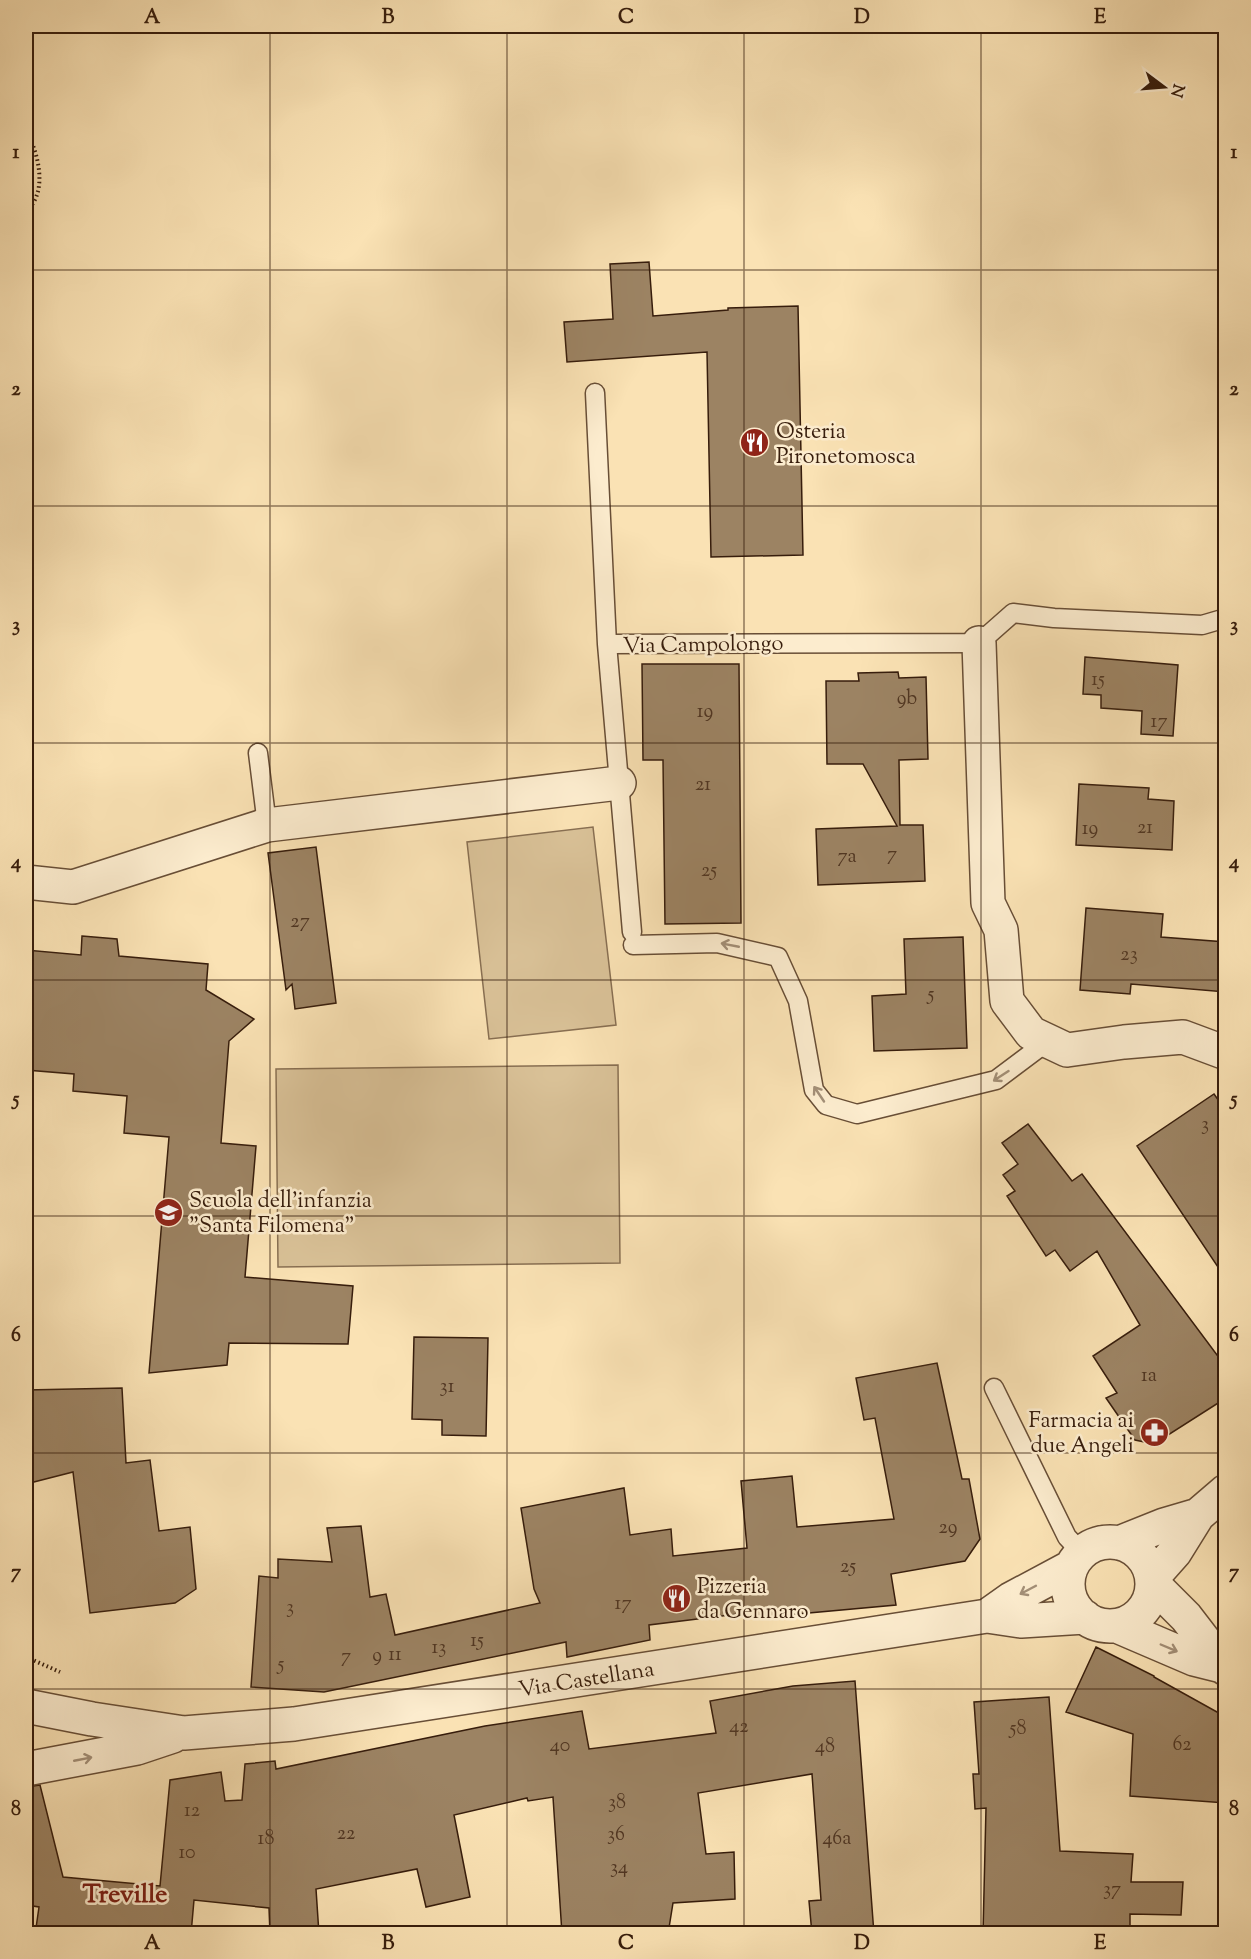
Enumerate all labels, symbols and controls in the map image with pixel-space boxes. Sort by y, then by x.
text: A [144,4,161,33]
text: B [382,4,395,33]
text: C [618,4,634,33]
text: D [854,4,870,33]
text: E [1094,4,1107,33]
north arrow [1134,57,1194,117]
text: N [1163,81,1189,100]
text: 1 [13,139,20,168]
text: 1 [1231,139,1238,168]
text: 2 [11,376,21,405]
text: 2 [1229,376,1239,405]
place label: Osteria Pironetomosca [776,417,916,474]
restaurant icon: Osteria Pironetomosca [739,427,771,459]
text: 3 [12,612,20,641]
text: 3 [1230,612,1238,641]
street label: Via Campolongo [622,629,784,663]
house number: 15 [1091,666,1105,695]
house number: 9b [897,685,917,714]
house number: 19 [697,698,713,727]
house number: 17 [1151,708,1167,737]
house number: 21 [695,771,711,800]
house number: 21 [1137,814,1153,843]
house number: 19 [1082,815,1098,844]
house number: 7 [887,841,897,870]
house number: 7a [837,843,857,872]
text: 4 [10,849,21,878]
text: 4 [1228,849,1239,878]
house number: 25 [701,857,717,886]
house number: 27 [290,908,310,937]
one-way arrow [720,939,740,950]
house number: 23 [1120,941,1138,970]
house number: 5 [927,981,935,1010]
one-way arrow [993,1070,1010,1082]
text: 5 [11,1086,20,1115]
text: 5 [1229,1086,1238,1115]
one-way arrow [813,1087,825,1103]
house number: 3 [1201,1111,1209,1140]
place label: Scuola dell'infanzia "Santa Filomena" [189,1186,372,1243]
school or university icon: Scuola dell'infanzia "Santa Filomena" [152,1196,184,1228]
text: 6 [11,1322,21,1351]
text: 6 [1229,1322,1239,1351]
house number: 1a [1141,1362,1157,1391]
house number: 31 [440,1373,455,1402]
place label: Farmacia ai due Angeli [1029,1406,1134,1463]
pharmacy icon: Farmacia ai due Angeli [1139,1416,1171,1448]
house number: 29 [938,1514,958,1543]
house number: 25 [840,1553,856,1582]
text: 7 [11,1559,22,1588]
text: 7 [1229,1559,1240,1588]
place label: Pizzeria da Gennaro [697,1572,809,1629]
restaurant icon: Pizzeria da Gennaro [660,1582,692,1614]
one-way arrow [1020,1584,1037,1596]
house number: 17 [615,1590,631,1619]
house number: 3 [286,1594,294,1623]
house number: 15 [470,1627,484,1656]
house number: 13 [432,1634,446,1663]
house number: 11 [388,1641,402,1670]
house number: 9 [372,1642,382,1671]
house number: 7 [341,1643,351,1672]
one-way arrow [1159,1643,1177,1654]
house number: 5 [277,1651,285,1680]
street label: Via Castellana [516,1654,657,1707]
house number: 42 [729,1713,749,1742]
house number: 58 [1009,1715,1026,1744]
house number: 62 [1172,1731,1192,1760]
house number: 40 [550,1732,570,1761]
house number: 48 [815,1733,835,1762]
one-way arrow [73,1753,92,1764]
house number: 38 [608,1789,626,1818]
text: 8 [11,1796,21,1825]
text: 8 [1229,1796,1239,1825]
house number: 12 [184,1797,200,1826]
house number: 22 [337,1820,355,1849]
house number: 36 [607,1821,625,1850]
house number: 18 [258,1825,274,1854]
house number: 46a [822,1825,852,1854]
house number: 10 [178,1839,196,1868]
house number: 34 [610,1854,628,1883]
house number: 37 [1103,1876,1121,1905]
district label: Treville [83,1877,167,1914]
text: A [144,1930,161,1959]
text: B [382,1930,395,1959]
text: C [618,1930,634,1959]
text: D [854,1930,870,1959]
text: E [1094,1930,1107,1959]

